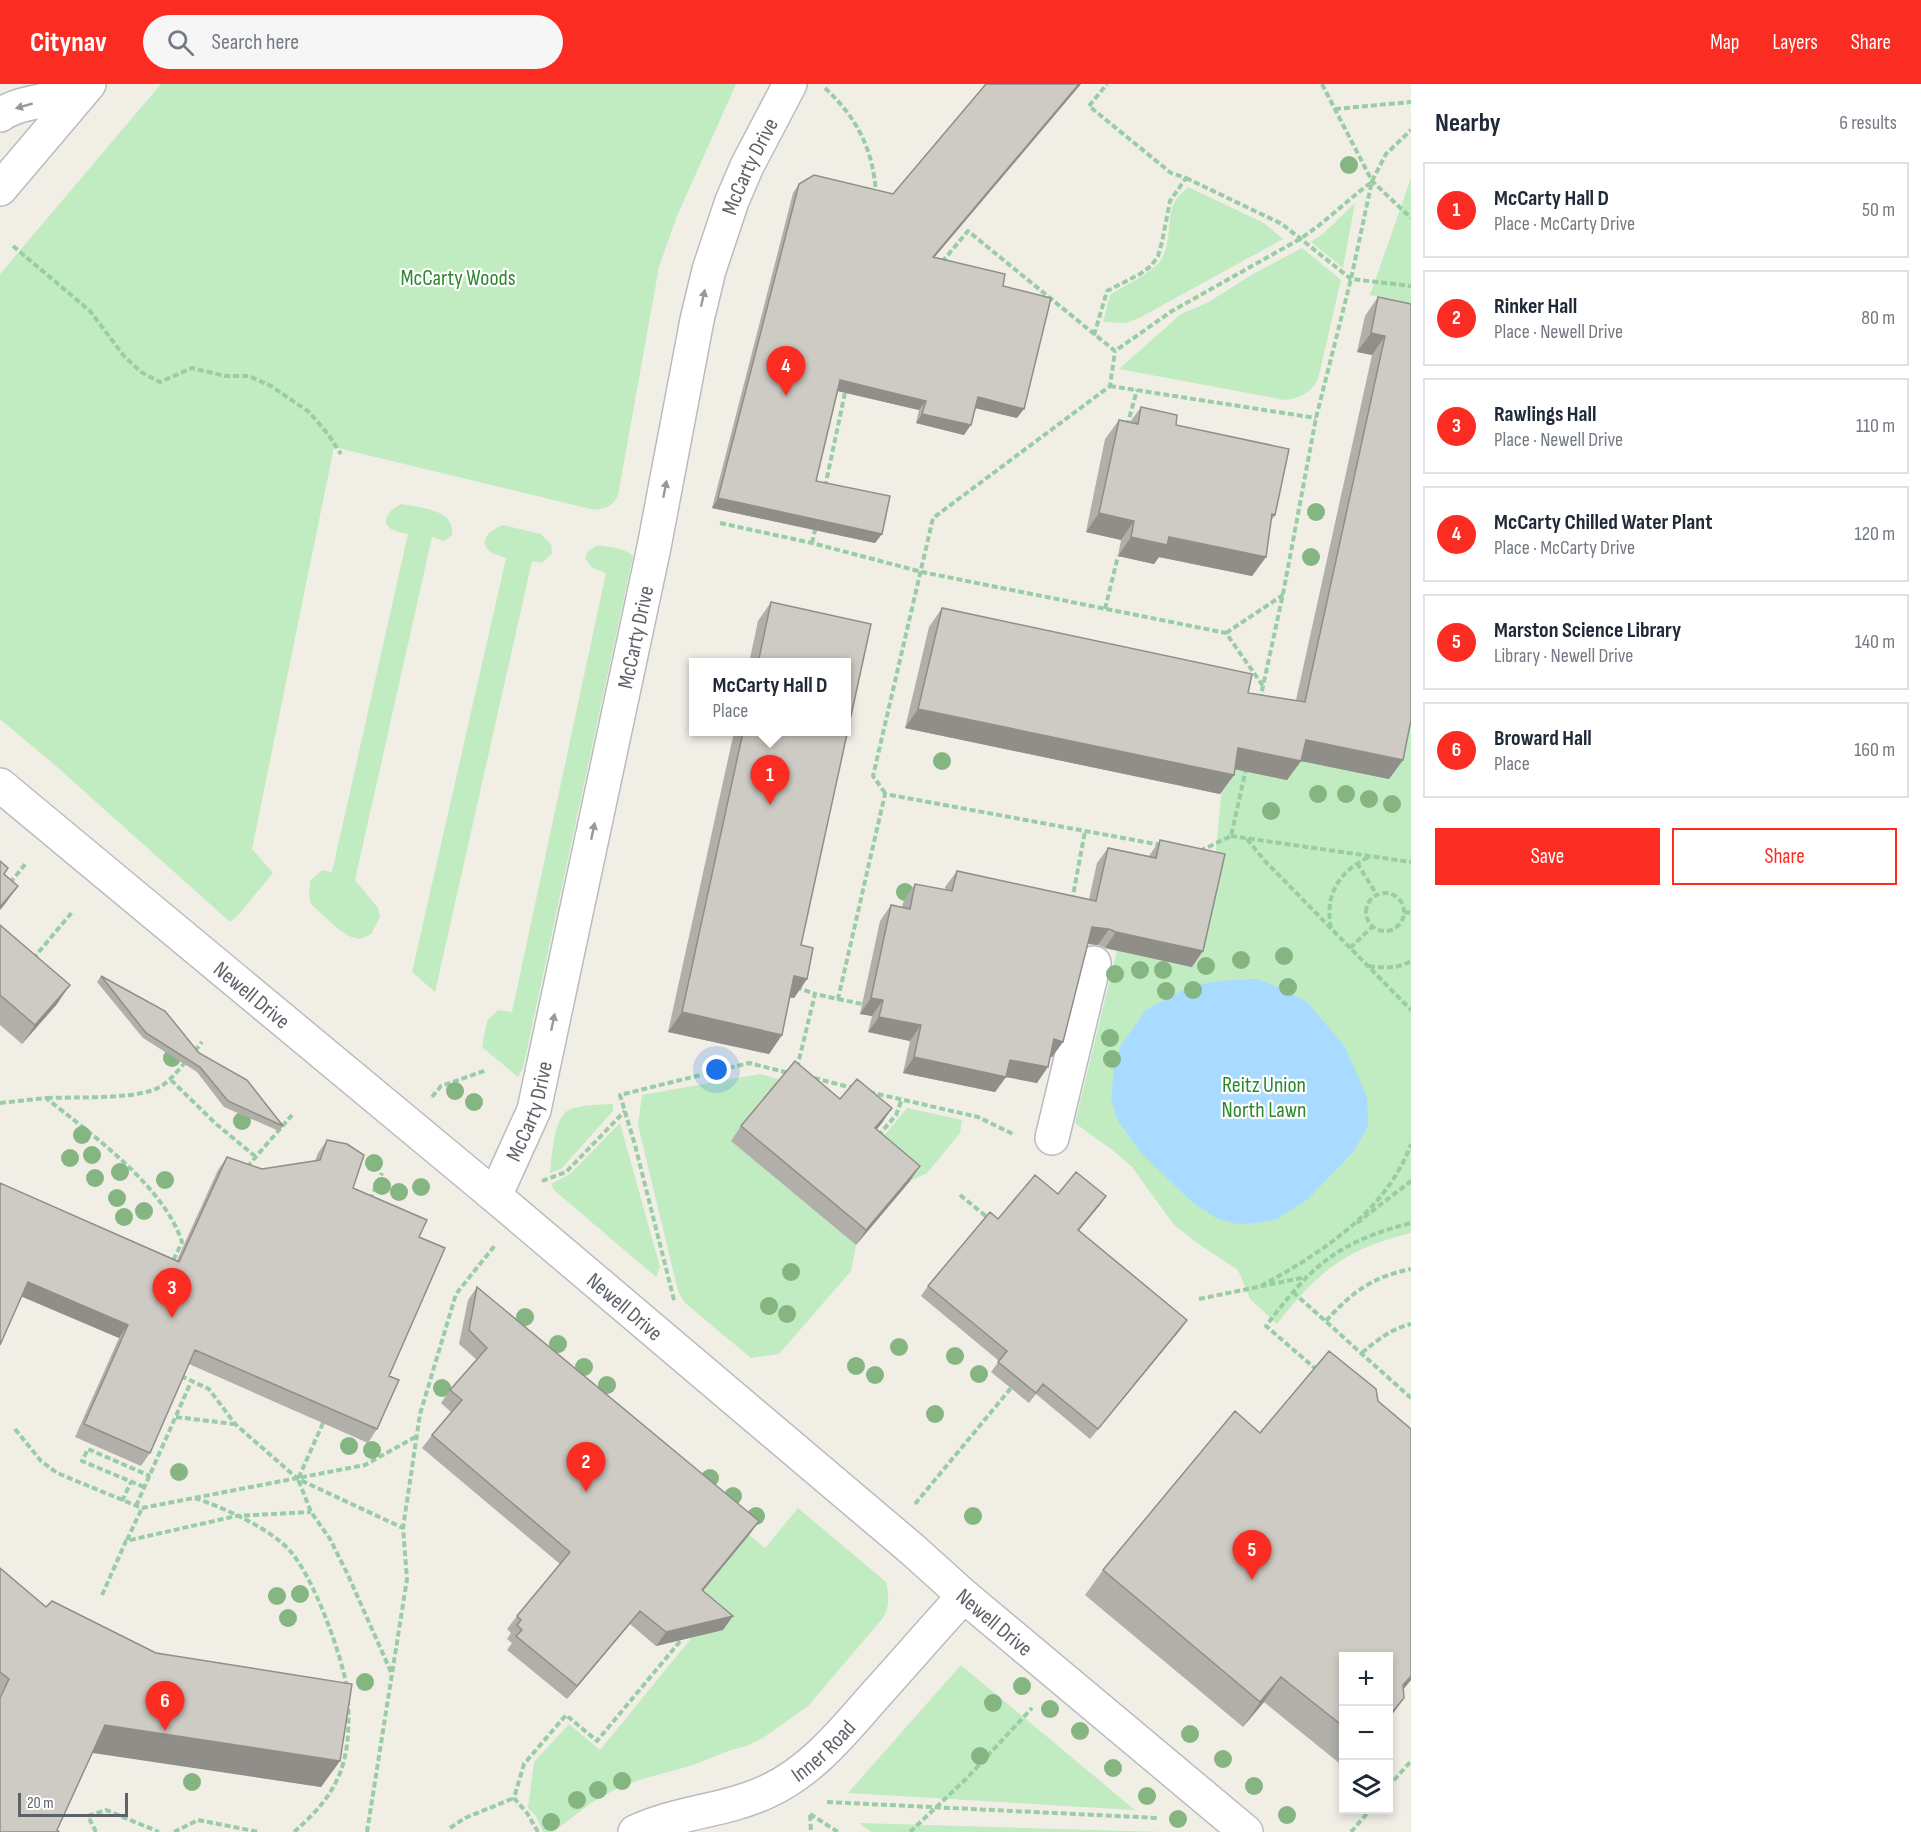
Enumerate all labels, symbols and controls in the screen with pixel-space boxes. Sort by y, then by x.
search box [143,15,563,69]
text: Citynav [30,26,107,59]
icon: search [164,26,197,59]
text: Search here [212,29,299,56]
text: Map [1710,30,1739,55]
text: Layers [1772,30,1818,55]
text: Share [1851,30,1891,55]
one-way arrow [15,102,33,111]
text: Nearby [1435,108,1501,139]
text: 6 results [1839,111,1897,135]
street label: McCarty Drive [716,114,785,219]
text: McCarty Hall D [1494,185,1609,212]
text: 1 [1453,198,1460,222]
text: 50 m [1862,198,1895,222]
text: Place · McCarty Drive [1494,212,1635,236]
park label: McCarty Woods [400,265,516,292]
one-way arrow [698,289,708,307]
text: Rinker Hall [1494,293,1577,320]
text: 2 [1452,306,1461,330]
text: 80 m [1861,306,1895,330]
text: Place · Newell Drive [1494,320,1623,344]
pin: 4 [766,346,806,396]
text: Rawlings Hall [1494,401,1597,428]
text: 3 [1452,414,1461,438]
text: 110 m [1856,414,1895,438]
text: Place · Newell Drive [1494,428,1623,452]
one-way arrow [661,479,670,498]
text: McCarty Chilled Water Plant [1494,509,1712,536]
text: 4 [1452,522,1461,546]
text: 120 m [1855,522,1895,546]
text: Place · McCarty Drive [1494,536,1635,560]
street label: McCarty Drive [612,583,660,691]
text: Marston Science Library [1494,617,1681,644]
text: 5 [1452,630,1461,654]
text: 140 m [1855,630,1895,654]
text: Library · Newell Drive [1494,644,1633,668]
popup [689,658,851,736]
text: McCarty Hall D [713,672,827,699]
text: Place [713,699,748,723]
text: Broward Hall [1494,725,1592,752]
text: 6 [1452,738,1461,762]
text: 160 m [1854,738,1895,762]
text: Place [1494,752,1530,776]
pin: 1 [750,756,790,805]
one-way arrow [589,822,598,841]
button: Save [1435,828,1660,885]
button: Share [1672,828,1897,885]
street label: Newell Drive [208,956,295,1035]
one-way arrow [549,1012,558,1031]
your location [702,1055,731,1084]
street label: McCarty Drive [500,1059,559,1166]
park label: Reitz Union North Lawn [1222,1072,1306,1124]
pin: 3 [152,1268,192,1318]
street label: Newell Drive [581,1268,668,1347]
pin: 2 [566,1442,606,1492]
pin: 5 [1232,1530,1272,1580]
street label: Newell Drive [950,1583,1038,1663]
map controls [1339,1652,1393,1814]
button: + [1339,1652,1393,1706]
pin: 6 [146,1682,184,1731]
button: − [1339,1706,1393,1760]
street label: Inner Road [786,1715,862,1789]
button: layers [1339,1760,1393,1814]
scale bar [18,1790,128,1818]
text: 20 m [27,1794,54,1813]

